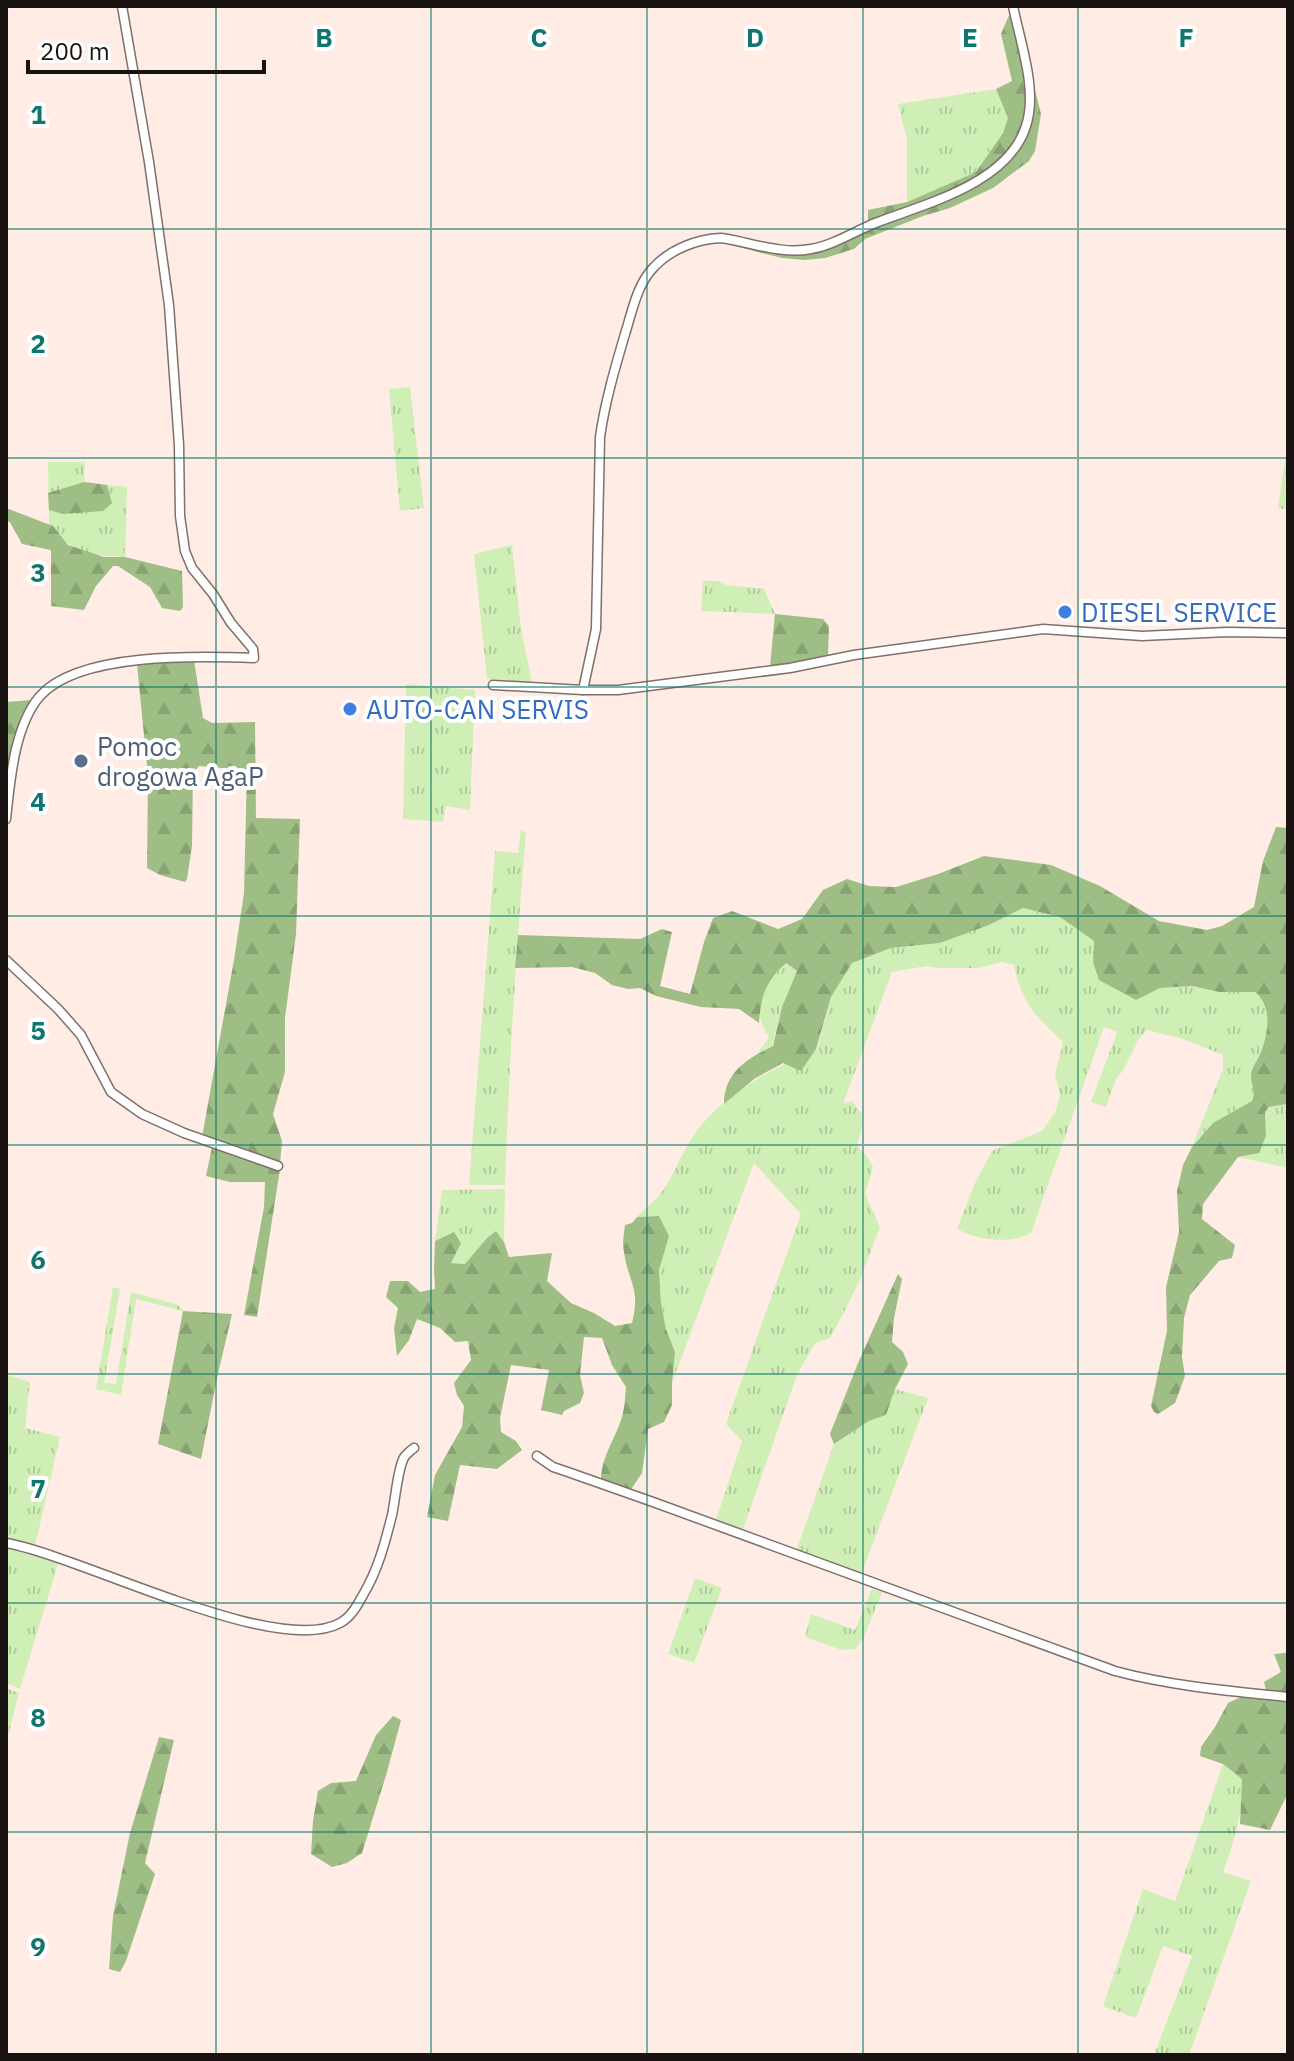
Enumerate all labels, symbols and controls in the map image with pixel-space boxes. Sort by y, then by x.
text: B [315,20,333,54]
text: C [531,20,548,54]
text: D [746,20,764,54]
text: E [962,20,978,54]
text: F [1178,20,1194,54]
scale bar [28,24,264,74]
text: 200 m [40,35,110,67]
text: 1 [30,97,46,131]
text: 2 [30,326,46,360]
text: 3 [30,555,46,589]
place label: DIESEL SERVICE [1081,595,1277,629]
marker: DIESEL SERVICE [1056,603,1074,621]
place label: AUTO-CAN SERVIS [366,692,589,726]
marker: AUTO-CAN SERVIS [341,700,359,718]
place label: Pomoc drogowa AgaP [97,729,264,793]
marker: Pomoc drogowa AgaP [72,752,90,770]
text: 4 [30,784,46,818]
text: 5 [30,1013,46,1047]
text: 6 [30,1242,46,1276]
text: 7 [30,1471,46,1505]
text: 8 [30,1700,46,1734]
text: 9 [30,1929,46,1963]

